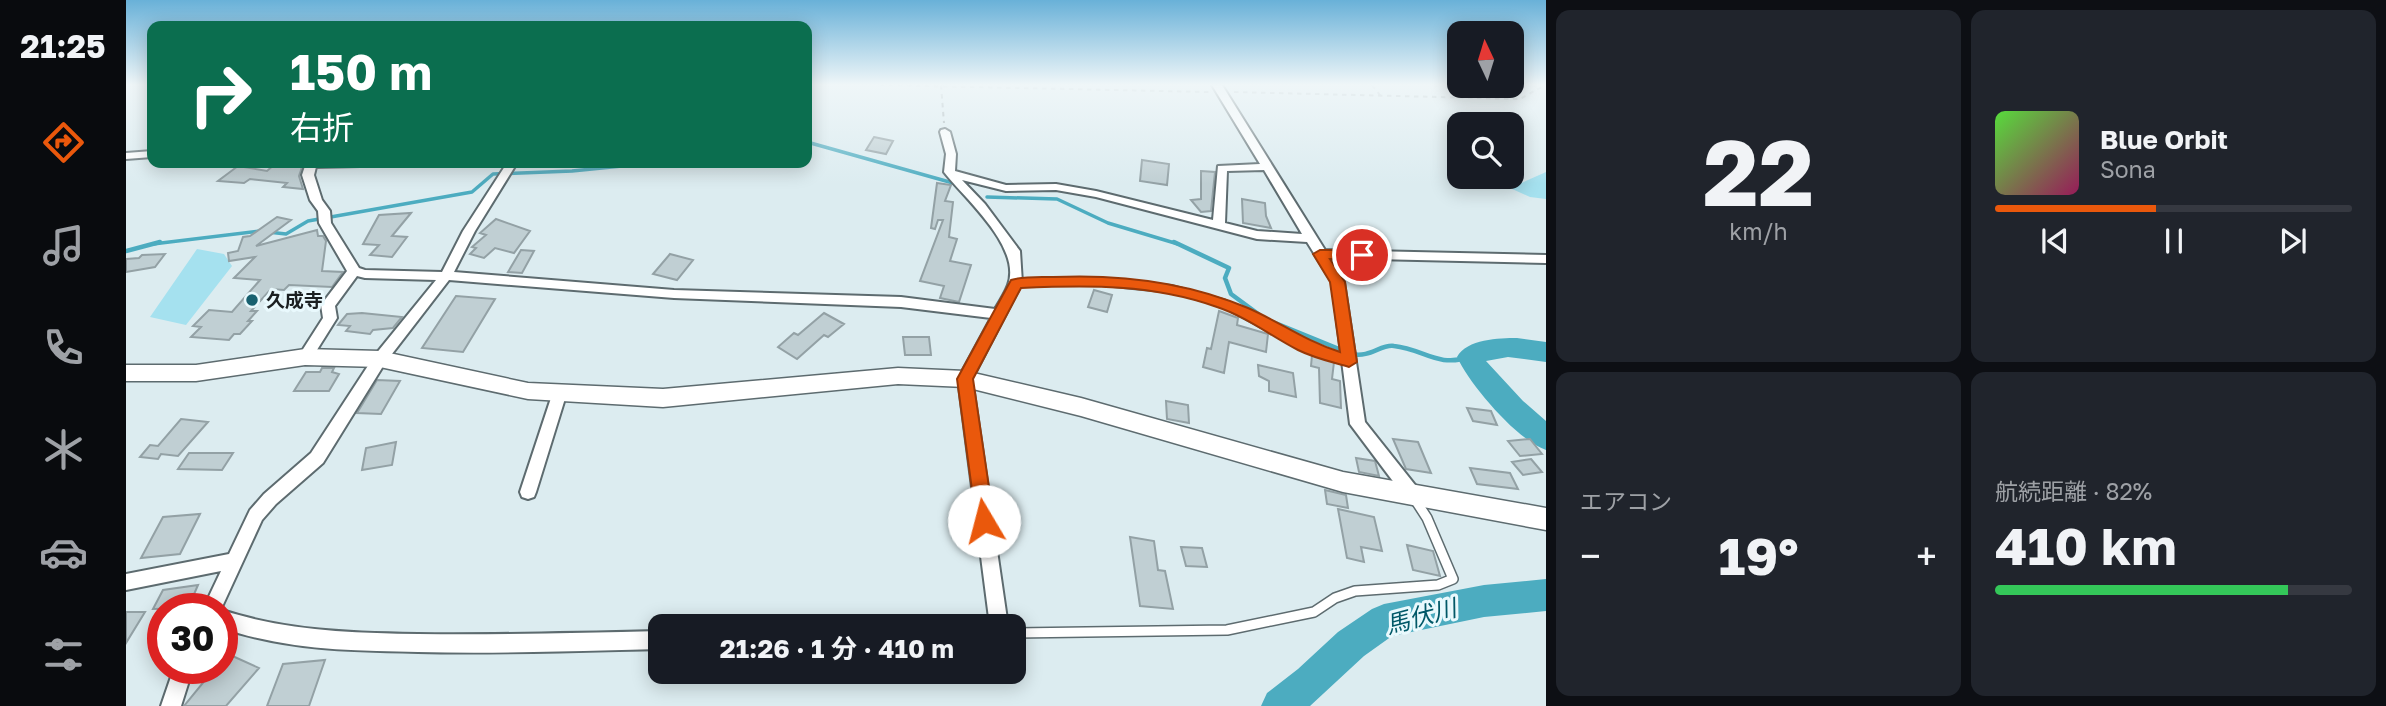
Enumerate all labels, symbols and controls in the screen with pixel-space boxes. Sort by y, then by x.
north arrow [1447,21,1524,98]
map controls [1447,21,1524,189]
text: 21:25 [20,27,106,65]
text: 150 m [290,42,432,101]
icon: right [175,49,266,140]
text: 右折 [290,108,354,146]
button: search [1447,112,1524,189]
text: 22 [1703,117,1814,226]
icon: directions [39,118,88,167]
text: Blue Orbit [2100,124,2228,155]
text: Sona [2100,155,2156,183]
text: km/h [1729,217,1788,245]
icon: music [39,221,88,270]
icon: previous [2036,222,2074,260]
icon: pause [2155,222,2193,260]
icon: next [2274,222,2312,260]
pin [1332,225,1392,285]
icon: arrive [1343,236,1381,274]
place label: 久成寺 [266,288,323,311]
marker: 久成寺 [244,292,260,308]
icon: phone [39,323,88,372]
icon: climate [39,425,88,474]
text: 航続距離 · 82% [1995,477,2152,505]
position arrow [947,484,1021,558]
text: エアコン [1580,487,1672,515]
text: 410 km [1995,514,2177,576]
text: 19° [1718,524,1799,586]
icon: car [39,528,88,577]
text: − [1580,533,1601,578]
text: + [1916,533,1937,578]
water label: 馬伏川 [1382,591,1462,639]
speed limit sign: 30 [147,593,238,684]
icon: filters [39,630,88,679]
text: 21:26 · 1 分 · 410 m [720,633,954,664]

